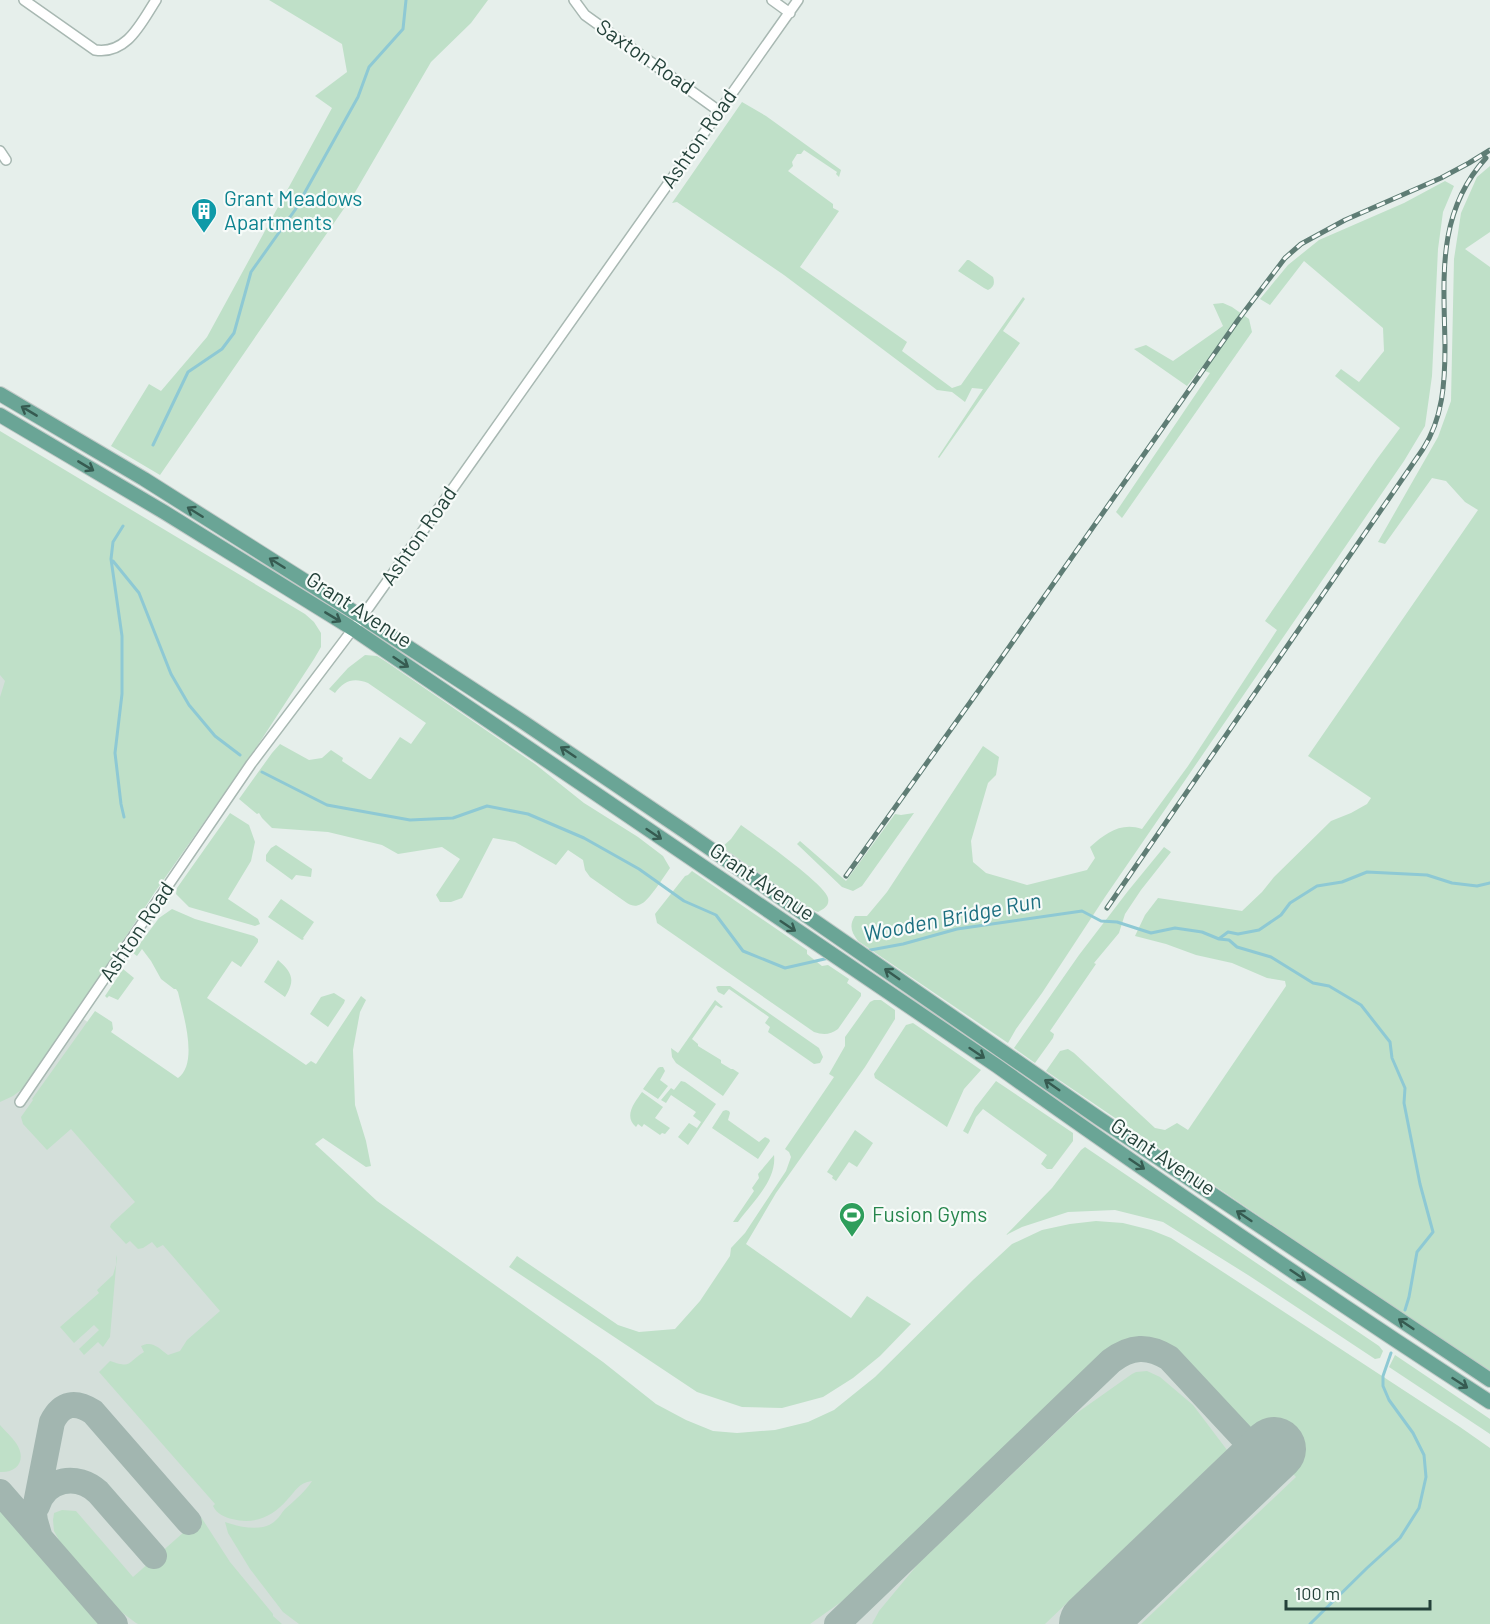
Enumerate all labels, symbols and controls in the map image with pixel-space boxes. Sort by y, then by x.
street label: Saxton Road [592,13,700,99]
street label: Ashton Road [655,84,741,192]
place label: Grant Meadows Apartments [224,185,362,234]
building icon: Grant Meadows Apartments [189,196,219,234]
one-way arrow [21,404,38,416]
one-way arrow [77,461,94,473]
street label: Ashton Road [375,481,461,589]
one-way arrow [187,506,204,518]
one-way arrow [269,557,286,569]
street label: Grant Avenue [302,565,417,652]
one-way arrow [324,612,341,624]
one-way arrow [392,656,409,668]
one-way arrow [560,746,576,758]
one-way arrow [645,828,661,840]
street label: Grant Avenue [706,837,820,925]
street label: Ashton Road [93,877,178,986]
water label: Wooden Bridge Run [860,886,1043,946]
one-way arrow [780,919,797,932]
one-way arrow [884,968,900,980]
one-way arrow [968,1047,985,1059]
one-way arrow [1044,1079,1060,1091]
street label: Grant Avenue [1107,1112,1221,1200]
one-way arrow [1128,1159,1145,1171]
sports icon: Fusion Gyms [837,1200,867,1238]
place label: Fusion Gyms [872,1201,987,1226]
one-way arrow [1236,1209,1253,1221]
one-way arrow [1289,1269,1305,1281]
one-way arrow [1399,1318,1415,1330]
one-way arrow [1452,1376,1469,1389]
scale bar [1286,1573,1430,1611]
text: 100 m [1295,1582,1340,1604]

